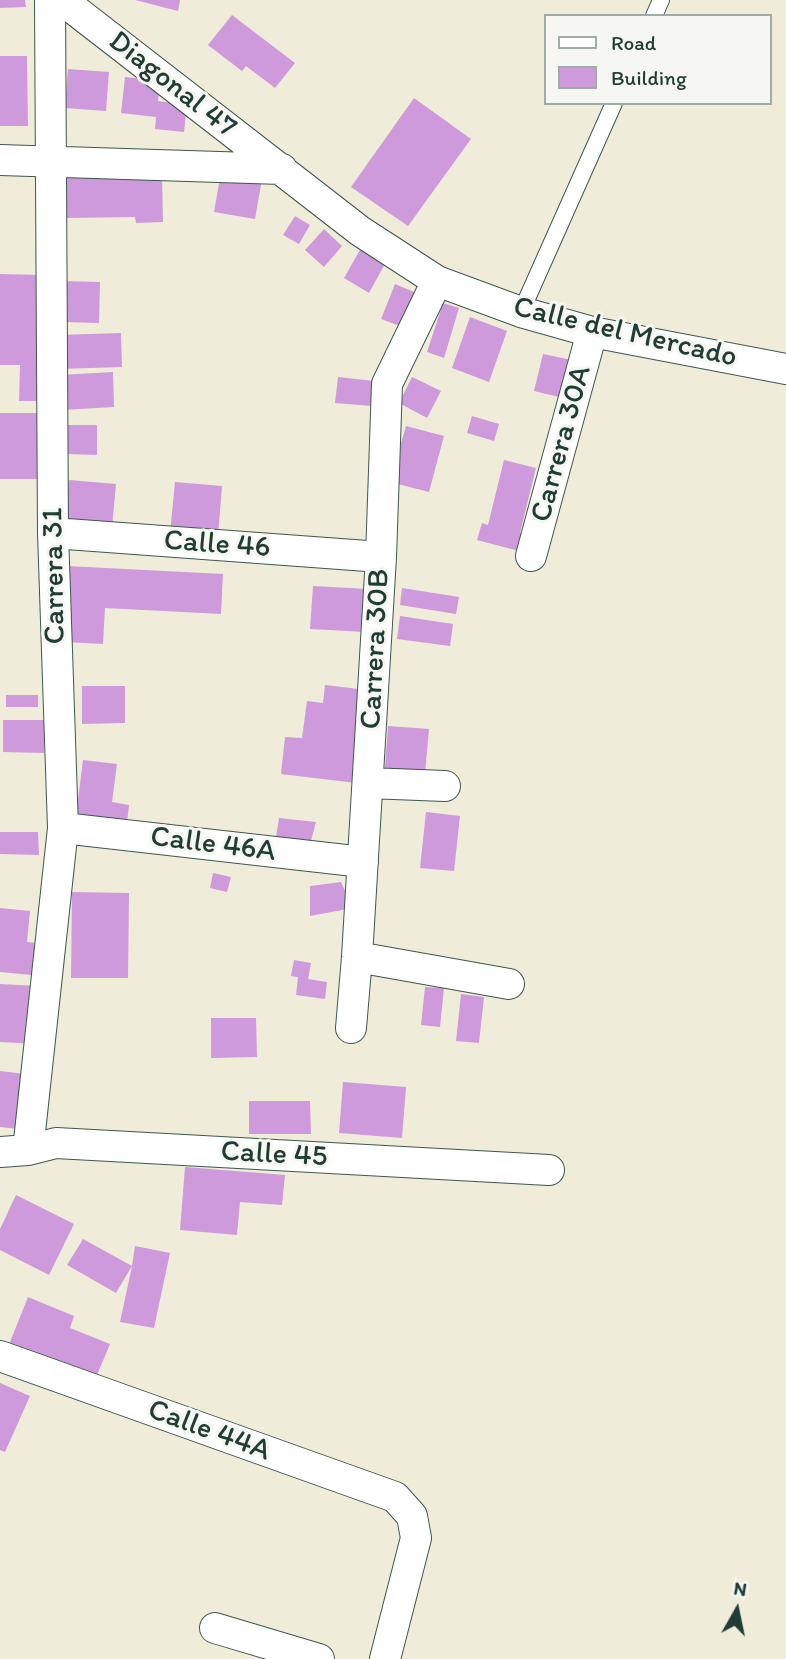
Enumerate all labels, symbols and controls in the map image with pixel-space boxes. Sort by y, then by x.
legend [544,14,772,105]
street label: Diagonal 47 [101,24,243,146]
text: Road [611,30,656,55]
text: Building [611,65,687,90]
street label: Calle del Mercado [510,290,740,376]
street label: Carrera 30A [524,362,600,526]
street label: Carrera 31 [36,507,74,645]
street label: Calle 46 [162,523,272,567]
street label: Carrera 30B [354,568,398,730]
street label: Calle 46A [148,819,278,871]
street label: Calle 45 [220,1134,328,1176]
street label: Calle 44A [143,1392,275,1470]
north arrow [702,1575,772,1645]
text: N [732,1576,748,1601]

